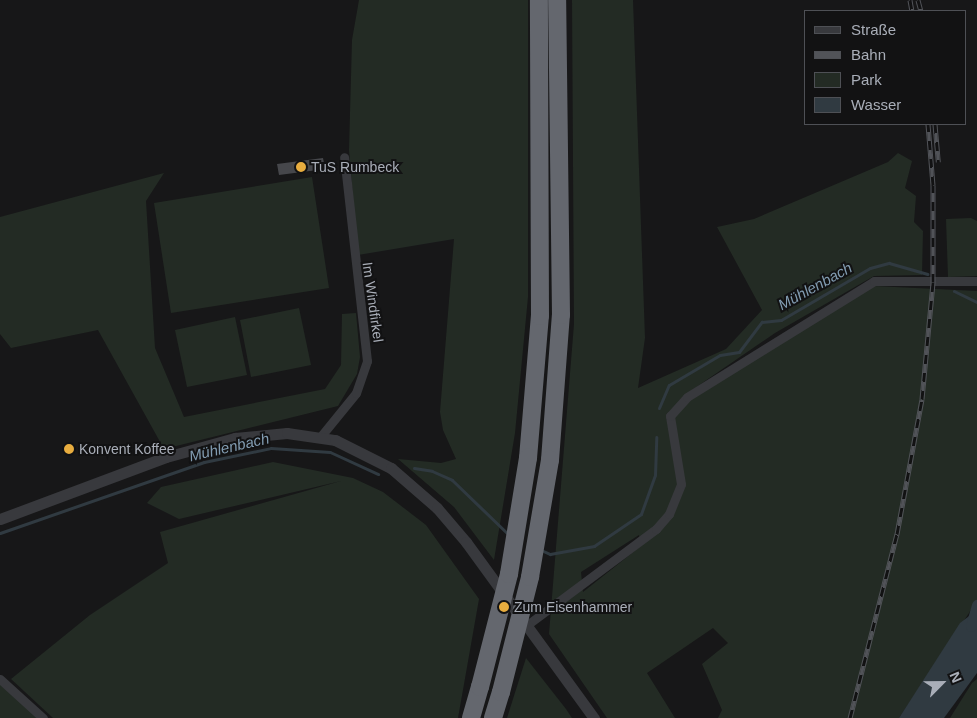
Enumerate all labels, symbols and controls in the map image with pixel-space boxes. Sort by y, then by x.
legend [804,10,967,125]
text: Straße [851,21,896,38]
text: Bahn [851,46,886,63]
text: Park [851,71,882,88]
text: Wasser [851,96,901,113]
place label: TuS Rumbeck [311,159,399,175]
marker: TuS Rumbeck [295,161,307,173]
water label: Mühlenbach [775,258,855,314]
street label: Im Windfirkel [359,261,387,343]
water label: Mühlenbach [187,429,271,465]
place label: Konvent Koffee [79,441,174,457]
marker: Konvent Koffee [63,443,75,455]
place label: Zum Eisenhammer [514,599,632,615]
marker: Zum Eisenhammer [498,601,510,613]
north arrow [917,658,967,708]
text: N [946,669,965,685]

